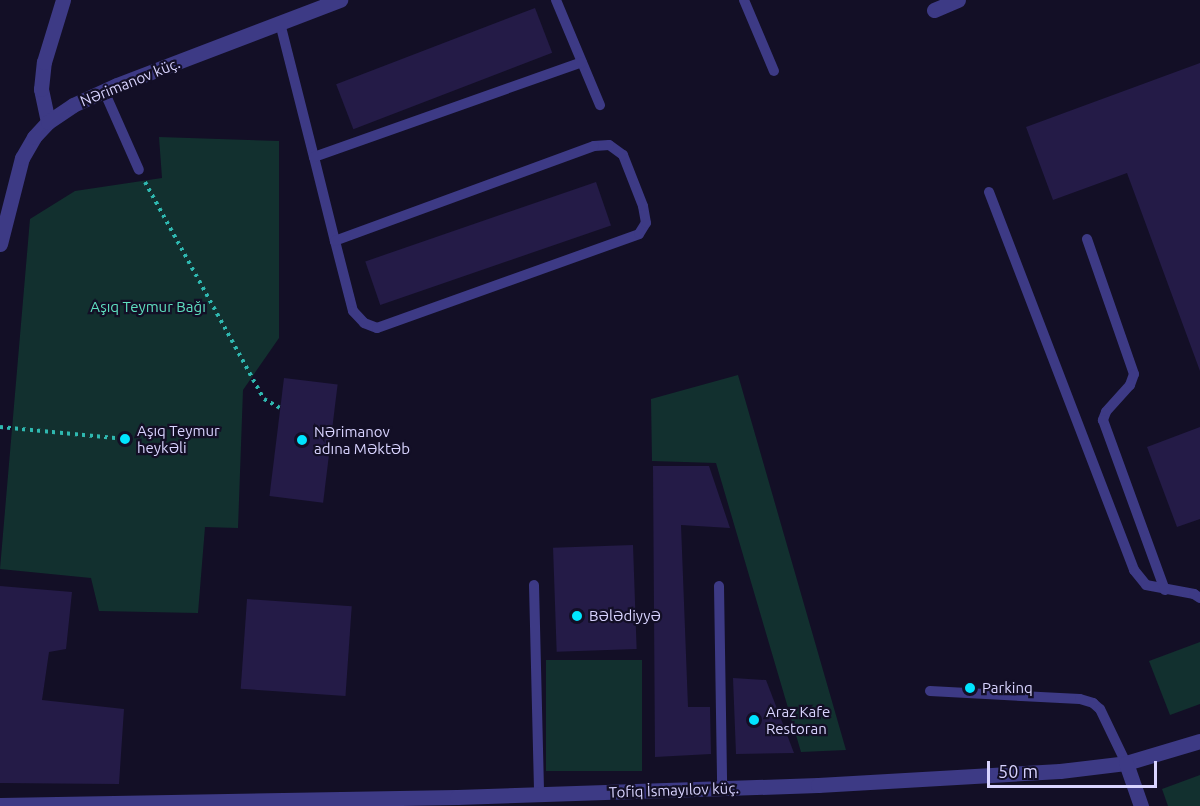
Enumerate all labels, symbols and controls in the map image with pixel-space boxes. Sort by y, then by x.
street label: Nərimanov küç. [77,54,183,110]
park label: Aşıq Teymur Bağı [90,298,206,316]
place label: Aşıq Teymur heykəli [137,421,220,456]
place label: Nərimanov adına Məktəb [314,422,410,457]
marker: Aşıq Teymur heykəli [118,432,132,446]
marker: Nərimanov adına Məktəb [295,433,309,447]
place label: Bələdiyyə [589,607,661,625]
marker: Bələdiyyə [570,609,584,623]
place label: Parkinq [982,679,1033,697]
marker: Parkinq [963,681,977,695]
place label: Araz Kafe Restoran [766,702,830,737]
marker: Araz Kafe Restoran [747,713,761,727]
scale bar [990,749,1160,787]
text: 50 m [998,761,1038,781]
street label: Tofiq İsmayılov küç. [609,779,739,801]

